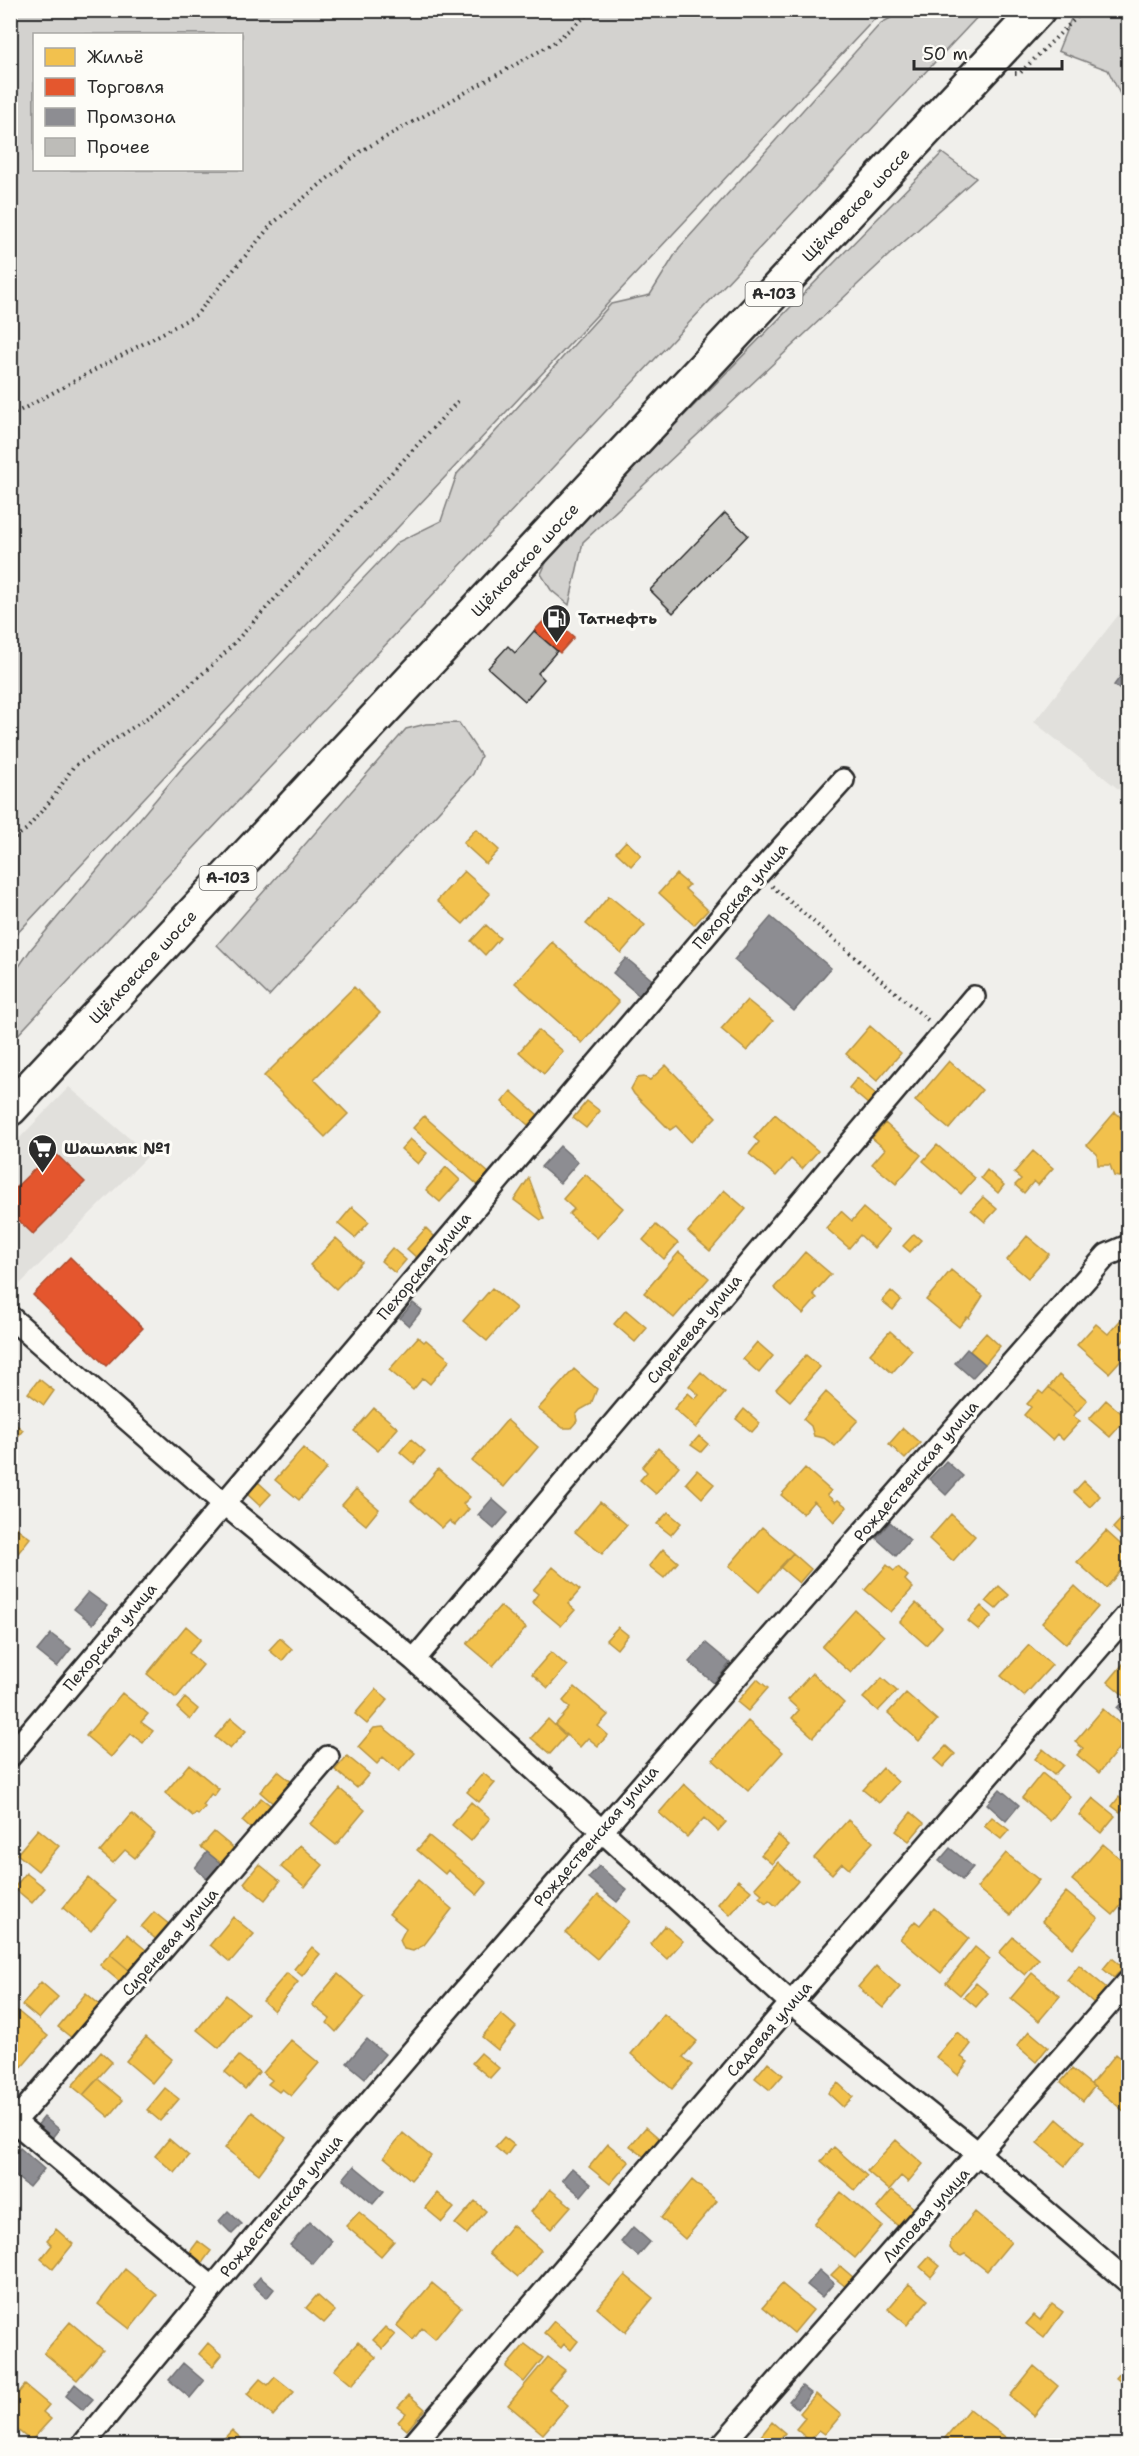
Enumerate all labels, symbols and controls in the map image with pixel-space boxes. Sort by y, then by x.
legend [33,33,243,171]
scale bar [914,33,1062,71]
text: 50 m [923,42,968,66]
text: Жильё [87,45,144,69]
text: Торговля [87,75,165,99]
text: Промзона [87,105,176,129]
text: Прочее [87,135,150,159]
street label: Щёлковское шоссе [798,143,914,267]
road number: А-103 [746,282,802,306]
street label: Щёлковское шоссе [467,498,583,622]
fuel station icon: Татнефть [541,602,573,644]
place label: Татнефть [578,608,657,629]
street label: Пехорская улица [688,838,792,954]
road number: А-103 [200,866,256,890]
street label: Щёлковское шоссе [85,905,201,1029]
supermarket icon: Шашлык №1 [27,1132,59,1174]
place label: Шашлык №1 [64,1138,171,1159]
street label: Пехорская улица [373,1208,475,1324]
street label: Сиреневая улица [642,1270,746,1388]
street label: Рождественская улица [849,1396,983,1546]
street label: Пехорская улица [59,1579,161,1695]
street label: Рождественская улица [529,1761,663,1911]
street label: Сиреневая улица [117,1883,223,2001]
street label: Садовая улица [722,1977,816,2081]
street label: Рождественская улица [215,2130,347,2282]
street label: Липовая улица [878,2163,974,2267]

